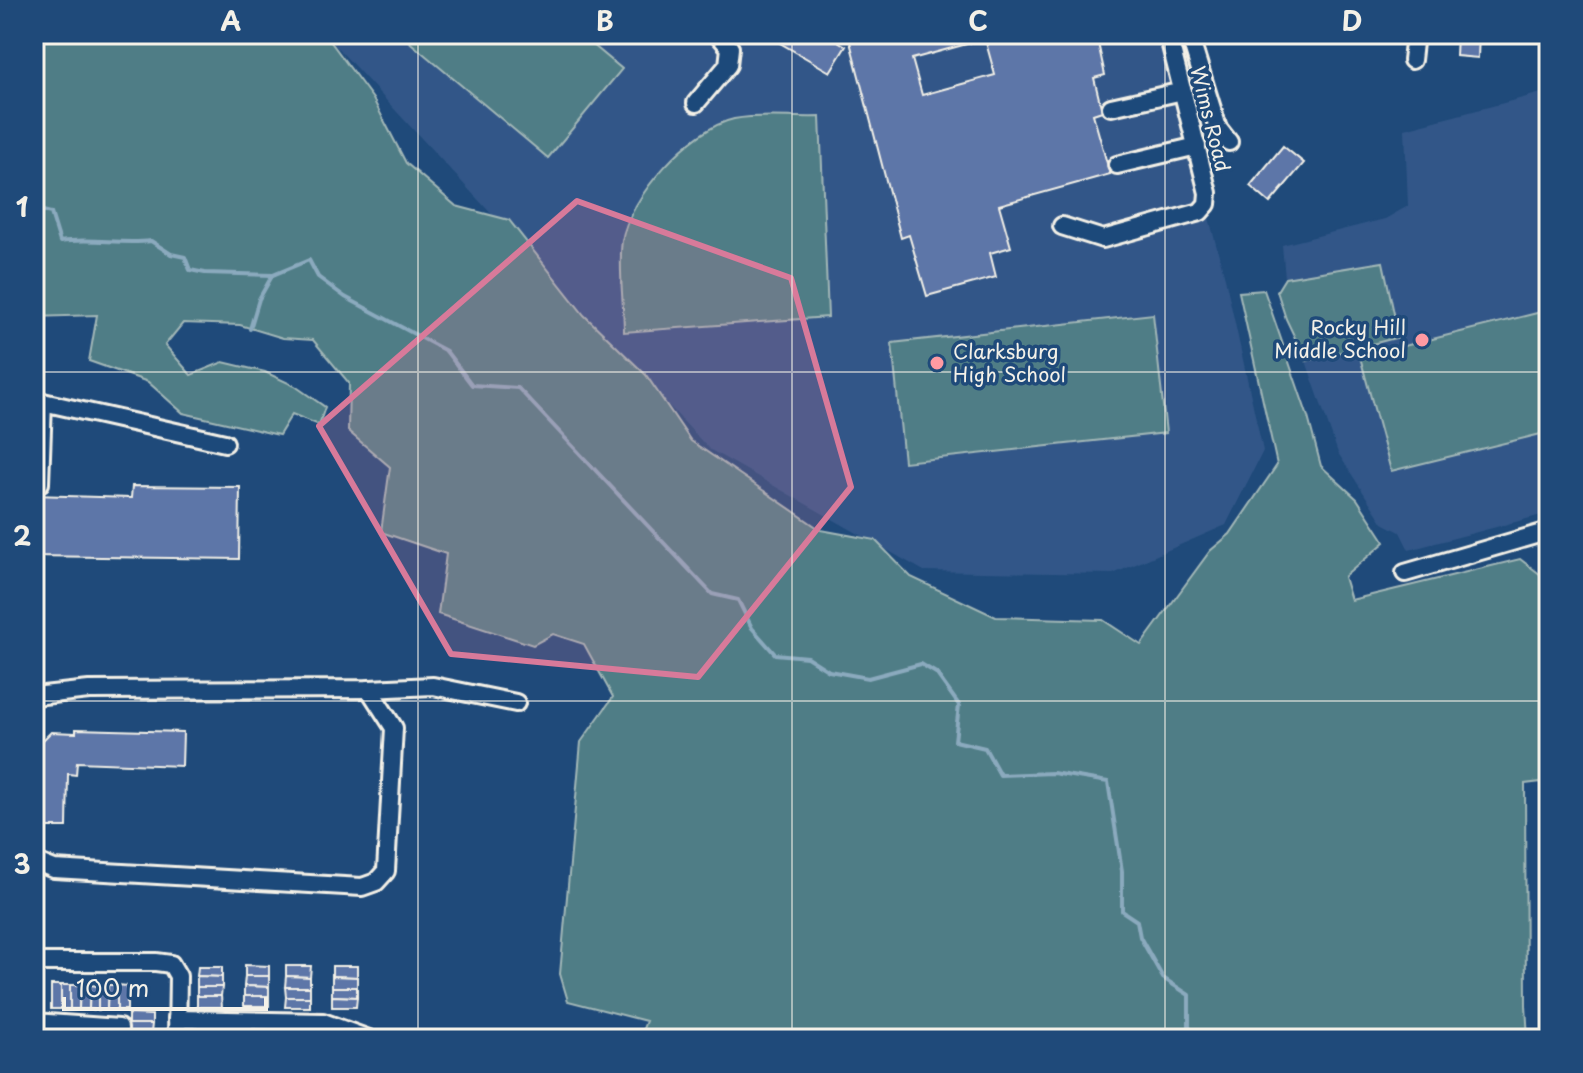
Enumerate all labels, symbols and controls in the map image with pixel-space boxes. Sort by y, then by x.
text: A [221,1,241,40]
text: B [596,1,614,40]
text: C [968,1,988,40]
text: D [1342,1,1362,40]
street label: Wims Road [1183,63,1239,175]
text: 1 [16,187,28,226]
place label: Rocky Hill Middle School [1274,312,1406,365]
marker: Rocky Hill Middle School [1413,331,1431,349]
place label: Clarksburg High School [953,336,1066,389]
marker: Clarksburg High School [928,354,946,372]
text: 2 [13,516,31,555]
text: 3 [13,844,31,883]
scale bar [64,961,266,1011]
text: 100 m [76,969,149,1005]

